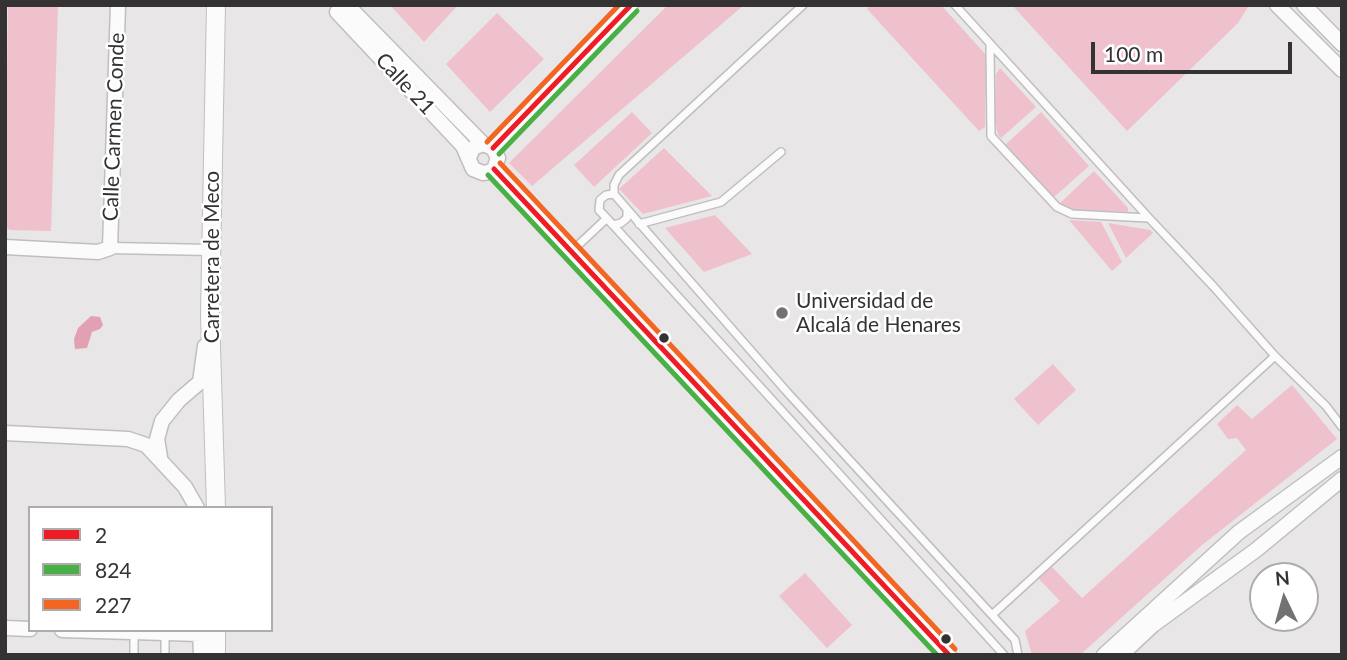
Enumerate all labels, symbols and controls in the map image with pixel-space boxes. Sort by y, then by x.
scale bar [1095,28,1296,72]
street label: Calle Carmen Conde [98,32,130,222]
text: 100 m [1104,41,1163,66]
street label: Calle 21 [370,48,440,120]
street label: Carretera de Meco [199,171,225,343]
place label: Universidad de Alcalá de Henares [796,288,961,338]
marker: Universidad de Alcalá de Henares [774,305,790,321]
unlabelled marker [657,331,671,345]
legend [28,506,273,632]
text: 2 [95,522,107,547]
text: 824 [95,557,132,582]
north arrow [1249,562,1319,632]
text: N [1274,565,1291,590]
text: 227 [95,592,132,617]
unlabelled marker [939,632,953,646]

